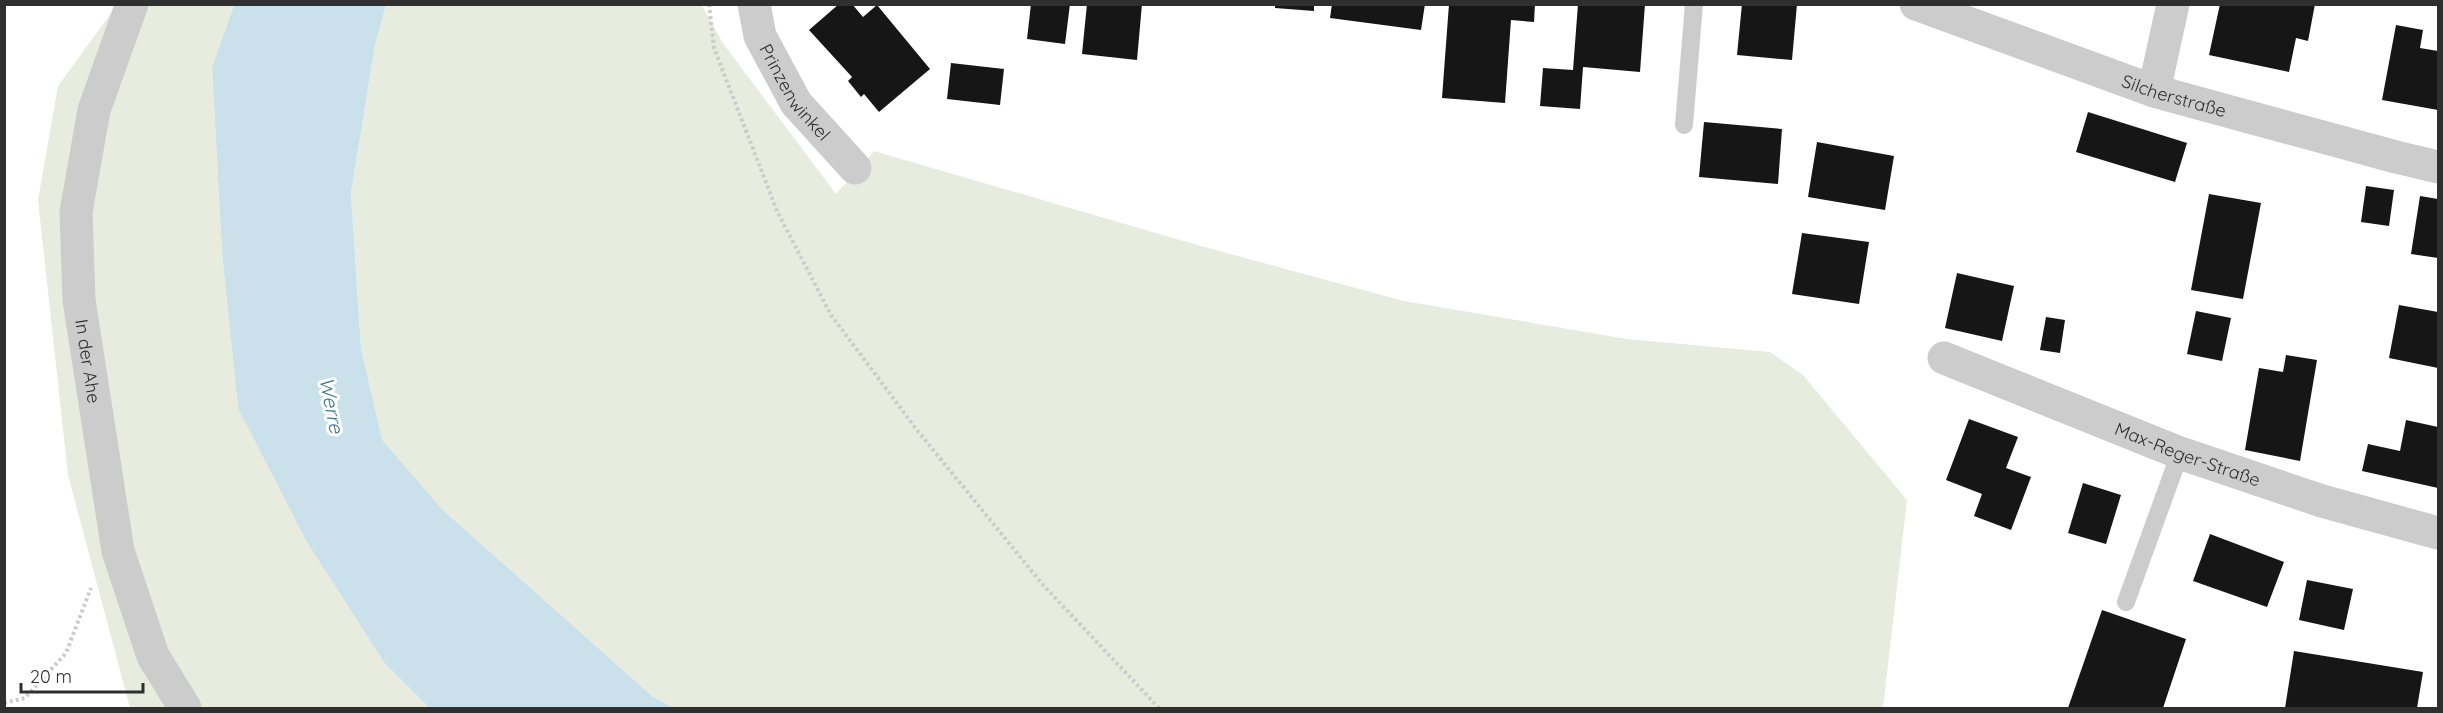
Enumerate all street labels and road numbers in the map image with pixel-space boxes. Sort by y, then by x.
street label: Prinzenwinkel [755,40,836,145]
street label: Silcherstraße [2119,69,2229,122]
street label: In der Ahe [71,317,106,405]
street label: Max-Reger-Straße [2111,416,2264,491]

